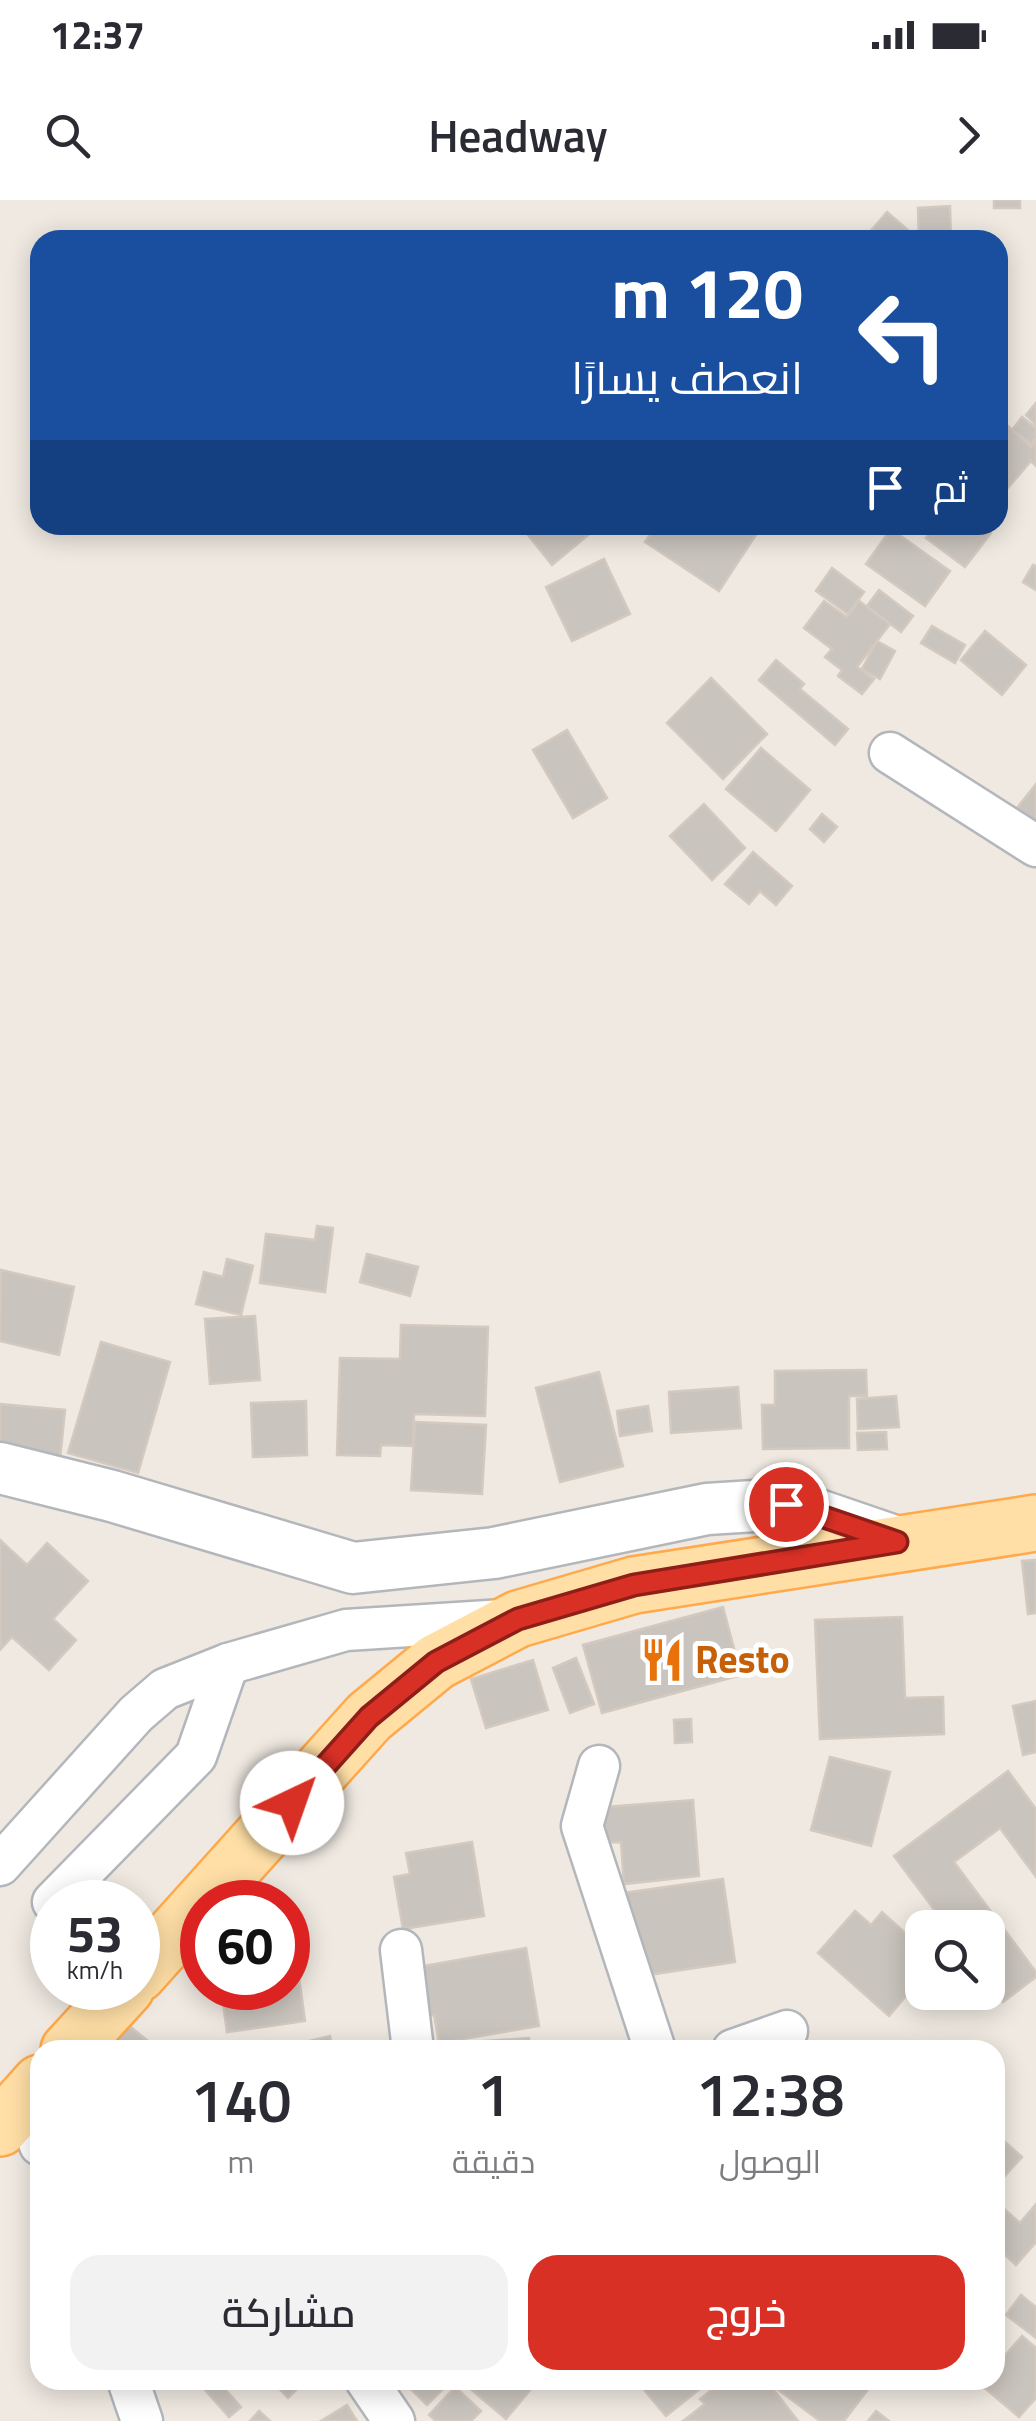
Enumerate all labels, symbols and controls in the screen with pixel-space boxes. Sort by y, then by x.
text: 12:37 [50,6,145,64]
text: Headway [428,101,608,169]
icon: search [40,108,95,163]
icon: forward [941,108,996,163]
text: 120 m [611,239,803,345]
icon: left [838,270,968,400]
text: انعطف يسارًا [571,343,803,411]
text: ثم [933,459,968,517]
icon: arrive [858,460,913,515]
pin [744,1462,829,1547]
icon: arrive [759,1477,814,1532]
place label: Resto [695,1630,790,1688]
restaurant icon: Resto [638,1636,686,1684]
position arrow [240,1751,344,1855]
speed limit sign: 60 [180,1880,310,2010]
text: 53 [67,1895,123,1971]
map controls [905,1910,1005,2010]
button: search [905,1910,1005,2010]
text: km/h [67,1951,123,1989]
text: 1 [477,2048,510,2139]
text: 12:38 [696,2048,844,2139]
text: 140 [191,2054,291,2145]
text: m [228,2137,254,2185]
text: دقيقة [452,2137,535,2185]
text: الوصول [719,2137,821,2185]
button: مشاركة [70,2255,508,2370]
button: خروج [528,2255,965,2370]

